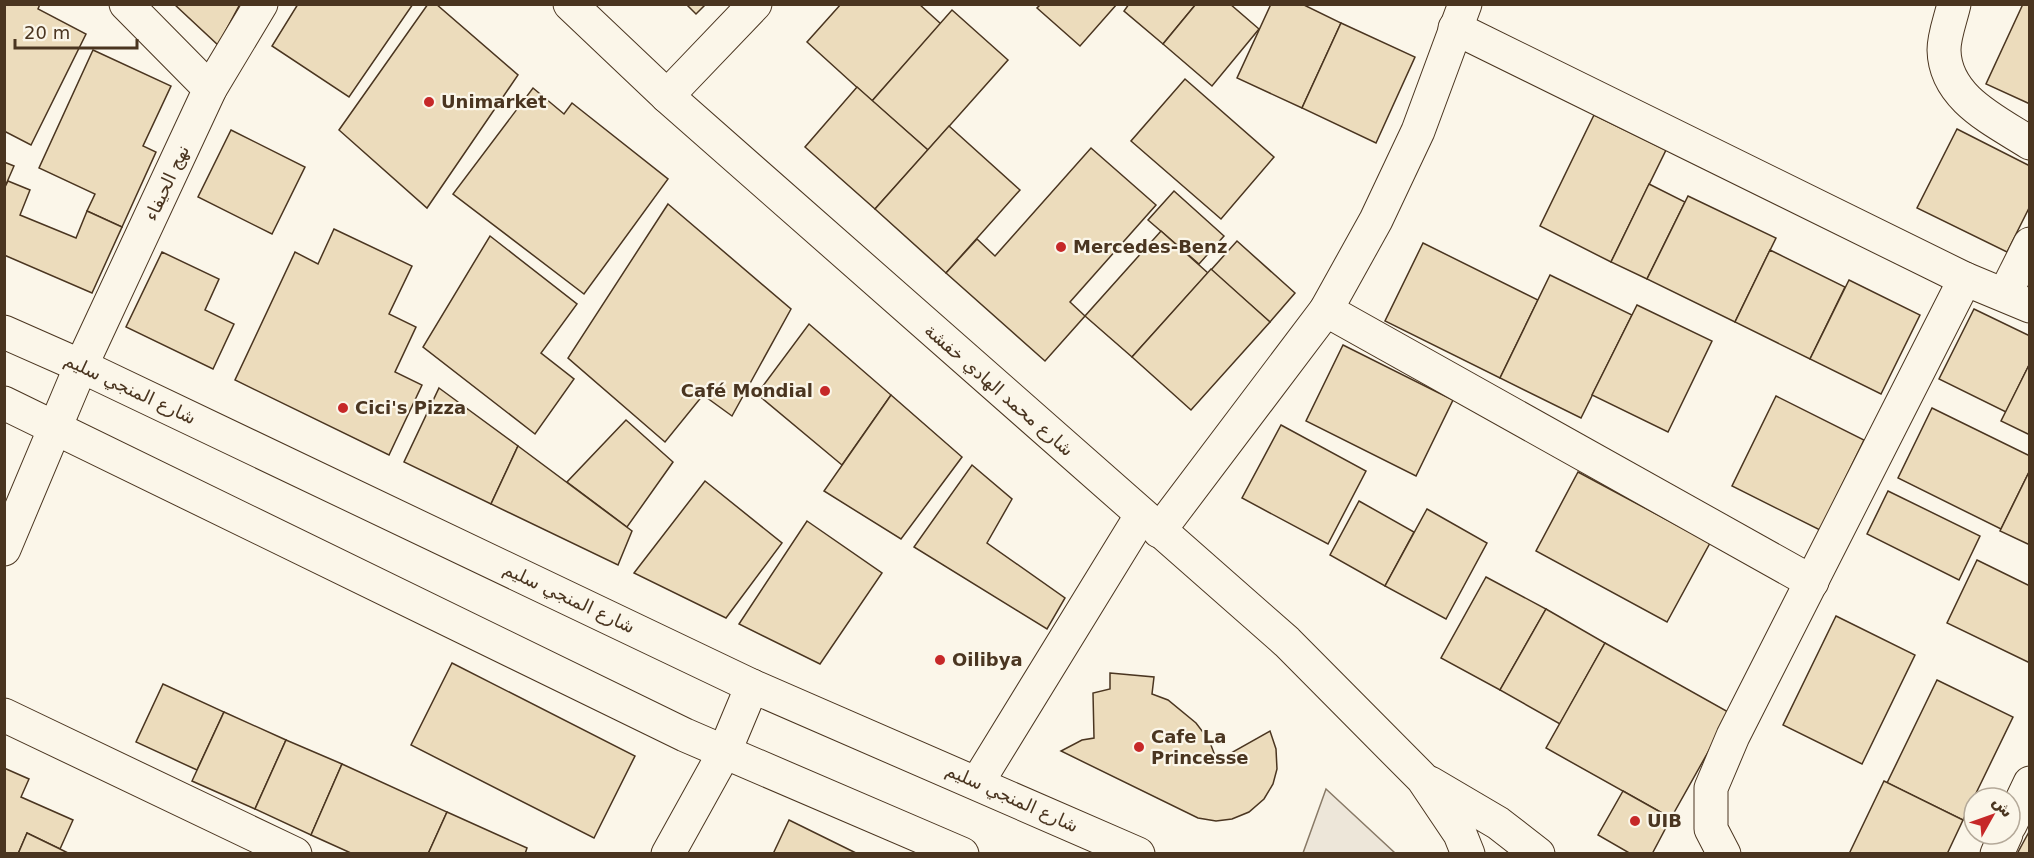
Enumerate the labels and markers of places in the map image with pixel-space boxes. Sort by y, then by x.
place label: Unimarket [441,91,547,112]
marker: Unimarket [422,95,436,109]
place label: Mercedes-Benz [1073,236,1227,257]
marker: Mercedes-Benz [1054,240,1068,254]
place label: Café Mondial [681,380,813,401]
marker: Café Mondial [818,384,832,398]
place label: Cici's Pizza [355,397,466,418]
marker: Cici's Pizza [336,401,350,415]
place label: Oilibya [952,649,1023,670]
marker: Oilibya [933,653,947,667]
place label: Cafe La Princesse [1151,726,1249,768]
marker: Cafe La Princesse [1132,740,1146,754]
place label: UIB [1647,810,1682,831]
marker: UIB [1628,814,1642,828]

